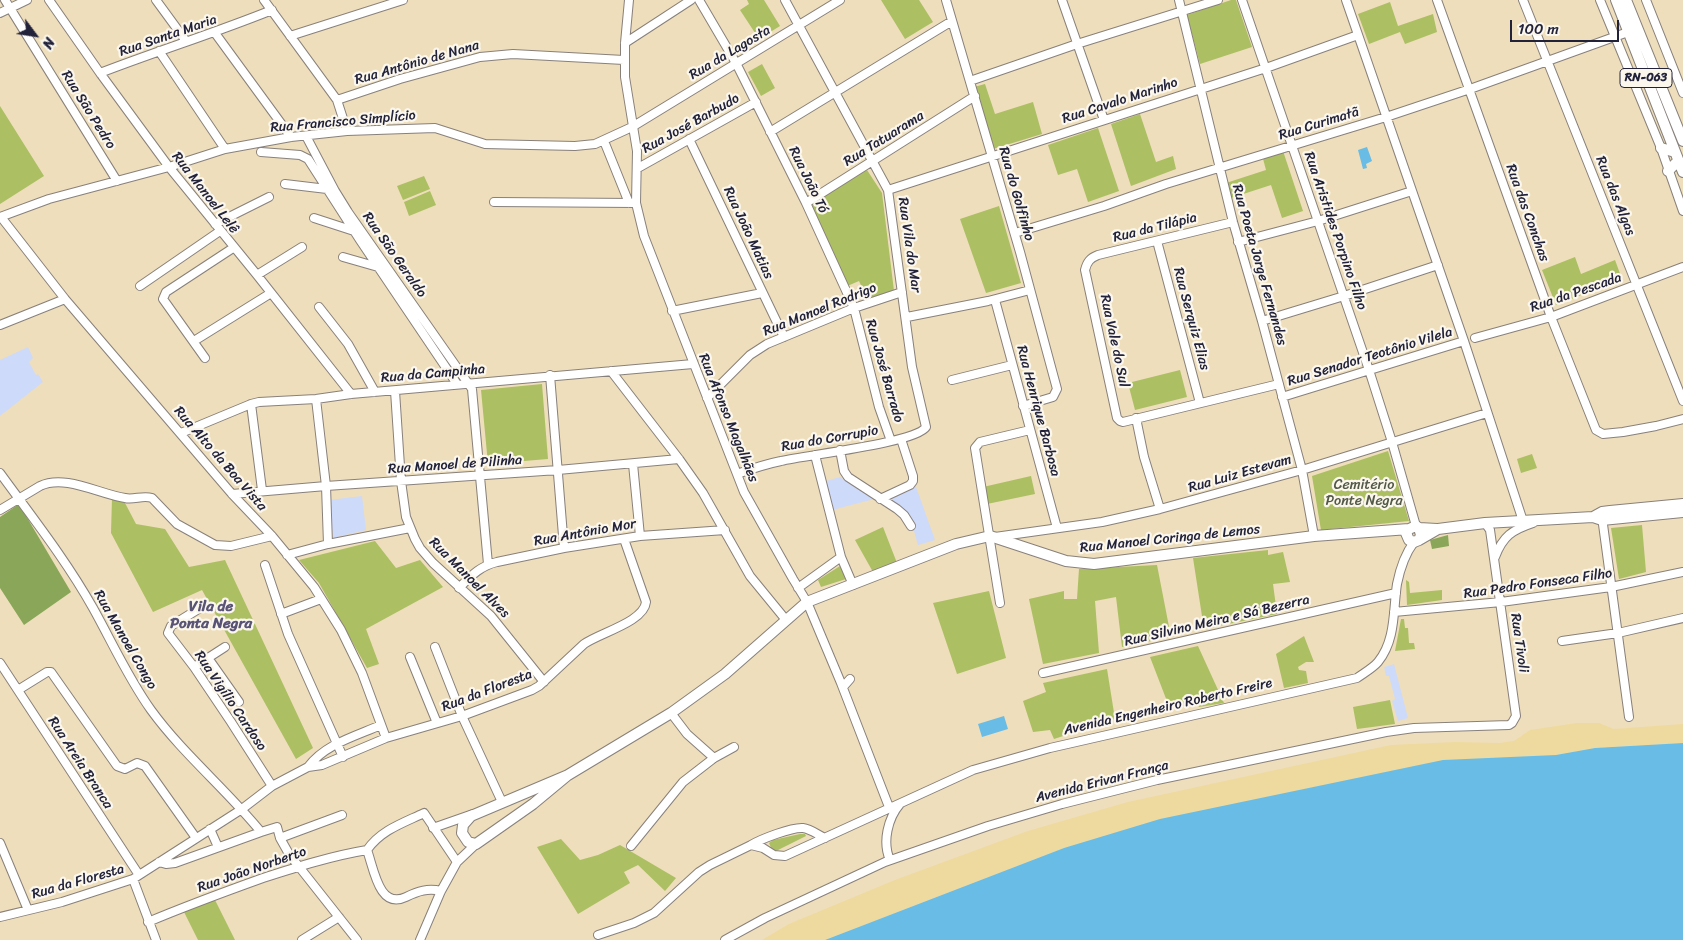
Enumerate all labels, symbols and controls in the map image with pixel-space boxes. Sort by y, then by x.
north arrow [10,10,60,60]
scale bar [1513,10,1622,42]
street label: Rua Santa Maria [117,11,219,61]
text: 100 m [1518,16,1559,42]
street label: Rua da Lagosta [686,22,774,84]
text: N [35,32,62,54]
street label: Rua Antônio de Nana [353,37,481,89]
street label: Rua São Pedro [57,68,119,152]
road number: RN-063 [1620,68,1672,88]
street label: Rua Cavalo Marinho [1060,74,1180,128]
street label: Rua José Barbudo [639,90,743,158]
street label: Rua Curimatã [1277,104,1361,144]
street label: Rua Francisco Simplício [270,107,416,137]
street label: Rua Tatuarama [841,108,927,170]
street label: Rua João Tó [785,144,831,216]
street label: Rua do Golfinho [995,145,1037,243]
street label: Rua Manoel Lelê [168,149,242,237]
street label: Rua Aristides Porpino Filho [1300,150,1370,312]
street label: Rua das Algas [1591,154,1639,238]
street label: Rua das Conchas [1502,162,1552,264]
street label: Rua Poeta Jorge Fernandes [1228,182,1290,348]
street label: Rua João Matias [719,184,777,282]
street label: Rua Vila do Mar [894,196,924,294]
street label: Rua São Geraldo [358,209,430,301]
street label: Rua da Tilápia [1111,209,1199,247]
street label: Rua Serquiz Elias [1169,266,1213,372]
street label: Rua da Pescada [1528,270,1624,316]
street label: Rua Manoel Rodrigo [761,280,879,340]
street label: Rua Vale do Sul [1096,293,1132,389]
street label: Rua José Barrado [861,318,907,424]
street label: Rua Senador Teotônio Vilela [1286,324,1454,390]
street label: Rua Henrique Barbosa [1012,344,1064,478]
street label: Rua Afonso Magalhães [694,351,762,485]
street label: Rua da Campinha [380,361,486,387]
street label: Rua Alto da Boa Vista [170,403,270,515]
street label: Rua do Corrupio [780,422,880,456]
street label: Rua Luiz Estevam [1186,451,1294,497]
street label: Rua Manoel de Pilinha [387,452,523,478]
park label: Cemitério Ponte Negra [1326,477,1402,510]
street label: Rua Antônio Mor [533,516,637,550]
street label: Rua Manoel Coringa de Lemos [1079,521,1261,557]
street label: Rua Manoel Alves [425,534,513,622]
street label: Rua Pedro Fonseca Filho [1463,565,1613,603]
street label: Rua Manoel Congo [90,587,160,693]
street label: Rua Silvino Meira e Sá Bezerra [1123,592,1311,650]
district label: Vila de Ponta Negra [170,598,252,633]
street label: Rua Tivoli [1507,612,1531,674]
street label: Rua Vigílio Cardoso [190,648,270,754]
street label: Rua da Floresta [440,666,534,716]
street label: Avenida Engenheiro Roberto Freire [1062,675,1274,739]
street label: Rua Areia Branca [44,714,116,812]
street label: Avenida Erivan França [1034,757,1170,807]
street label: Rua João Norberto [195,843,309,897]
street label: Rua da Floresta [30,861,126,903]

